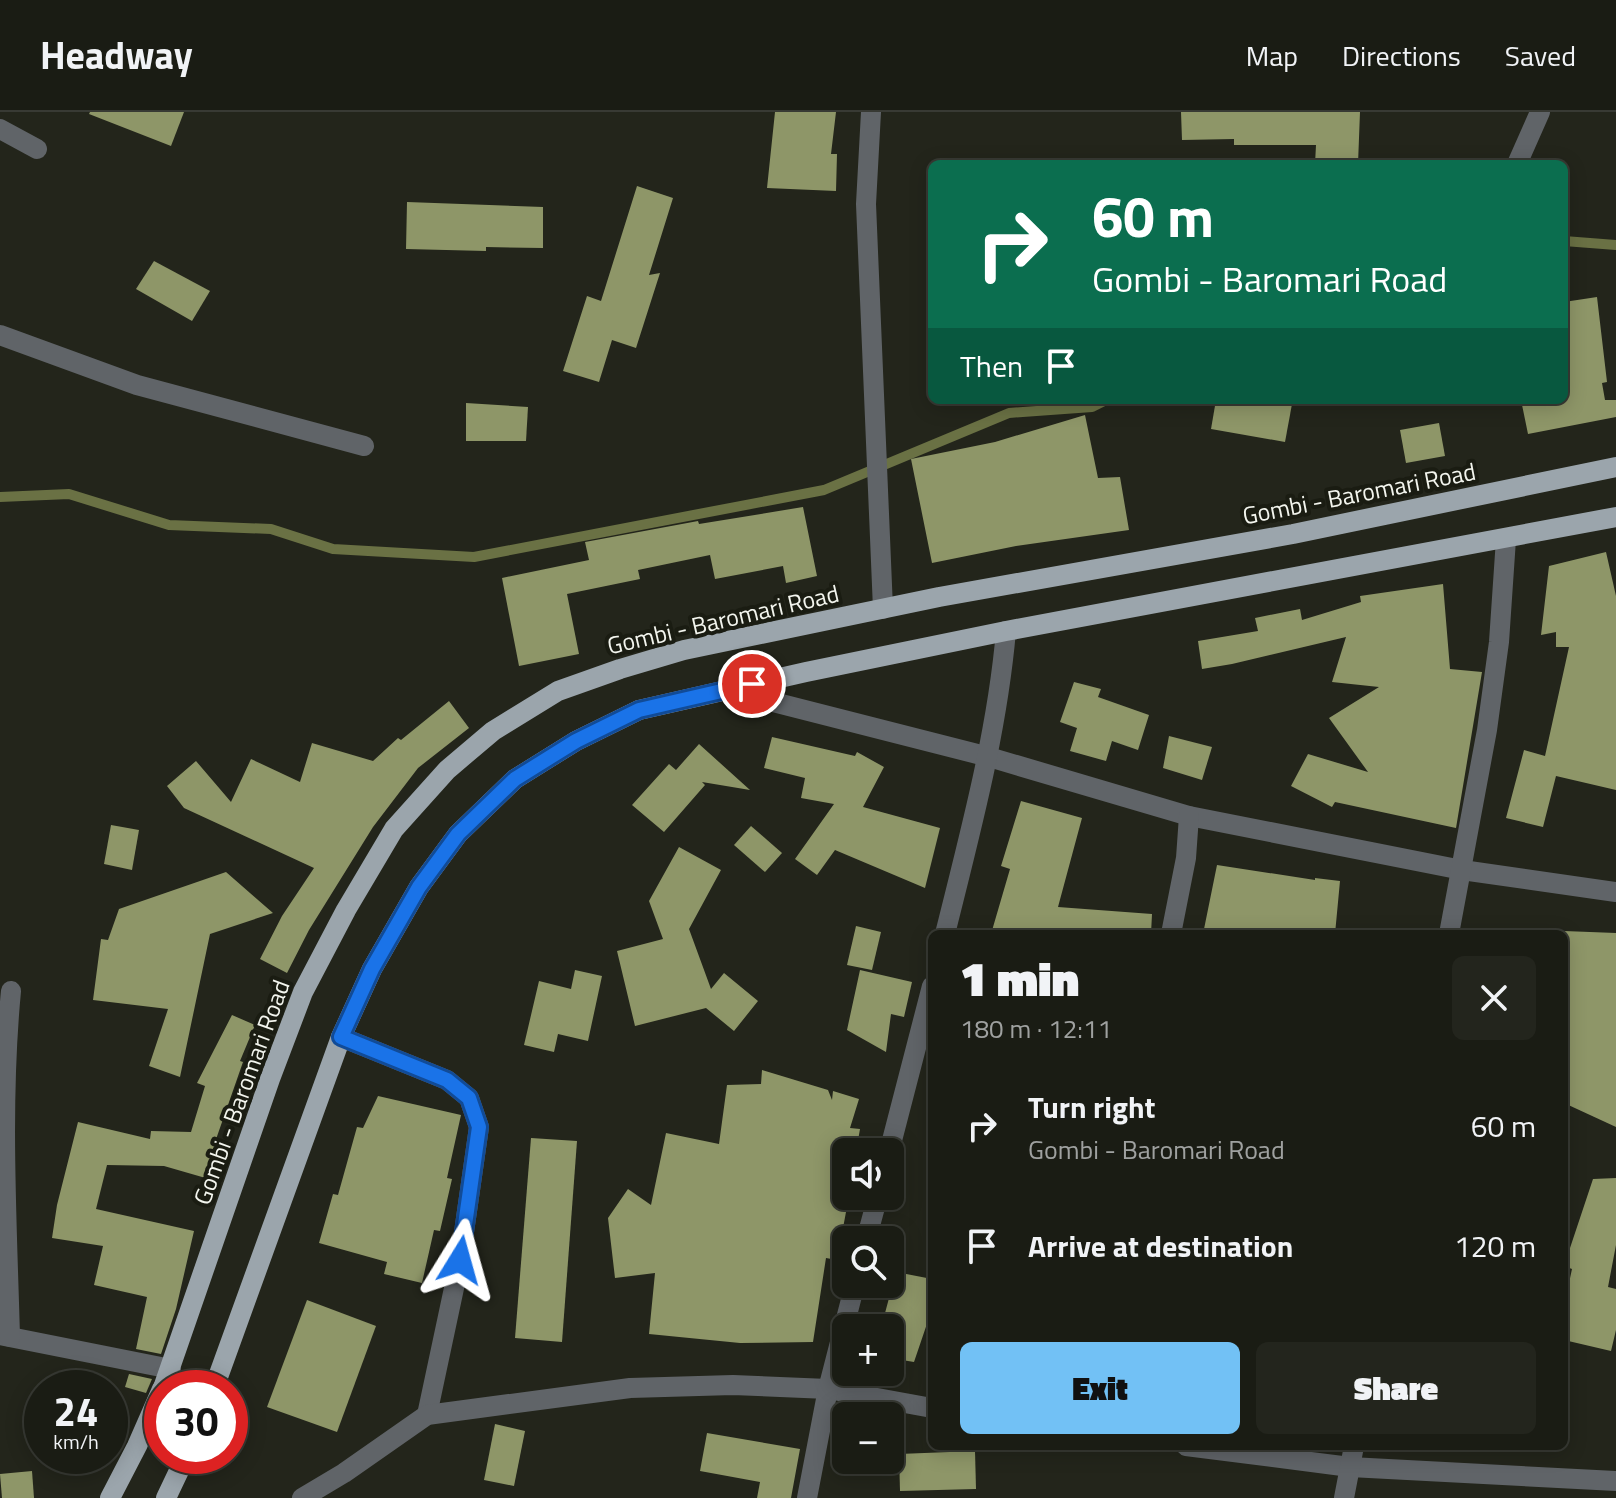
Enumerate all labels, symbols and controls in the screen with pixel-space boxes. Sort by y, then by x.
text: Headway [40,26,193,84]
text: Map [1246,34,1298,77]
text: Directions [1342,34,1461,77]
text: Saved [1505,34,1576,77]
text: 60 m [1092,174,1214,259]
icon: right [960,192,1064,296]
text: Gombi - Baromari Road [1092,251,1447,306]
text: Then [960,343,1023,389]
icon: arrive [1039,344,1083,388]
street label: Gombi - Baromari Road [1239,453,1479,533]
street label: Gombi - Baromari Road [604,575,842,663]
pin [718,650,786,718]
icon: arrive [730,662,774,706]
text: 1 min [960,942,1079,1015]
button: close [1452,956,1536,1040]
street label: Gombi - Baromari Road [184,975,298,1209]
text: 180 m · 12:11 [960,1009,1112,1048]
text: Turn right [1028,1084,1156,1130]
text: 60 m [1471,1103,1536,1149]
icon: right [960,1104,1004,1148]
text: Gombi - Baromari Road [1028,1130,1285,1169]
map controls [832,1138,904,1474]
button: sound [832,1138,904,1210]
position arrow [418,1218,502,1302]
text: Arrive at destination [1028,1223,1293,1269]
text: 120 m [1454,1223,1536,1269]
icon: arrive [960,1224,1004,1268]
button: search [832,1226,904,1298]
button: + [832,1314,904,1386]
button: Exit [960,1342,1240,1434]
button: Share [1256,1342,1536,1434]
speed limit sign: 30 [144,1370,248,1474]
text: 24 [54,1381,98,1442]
button: − [832,1402,904,1474]
text: km/h [53,1426,99,1457]

